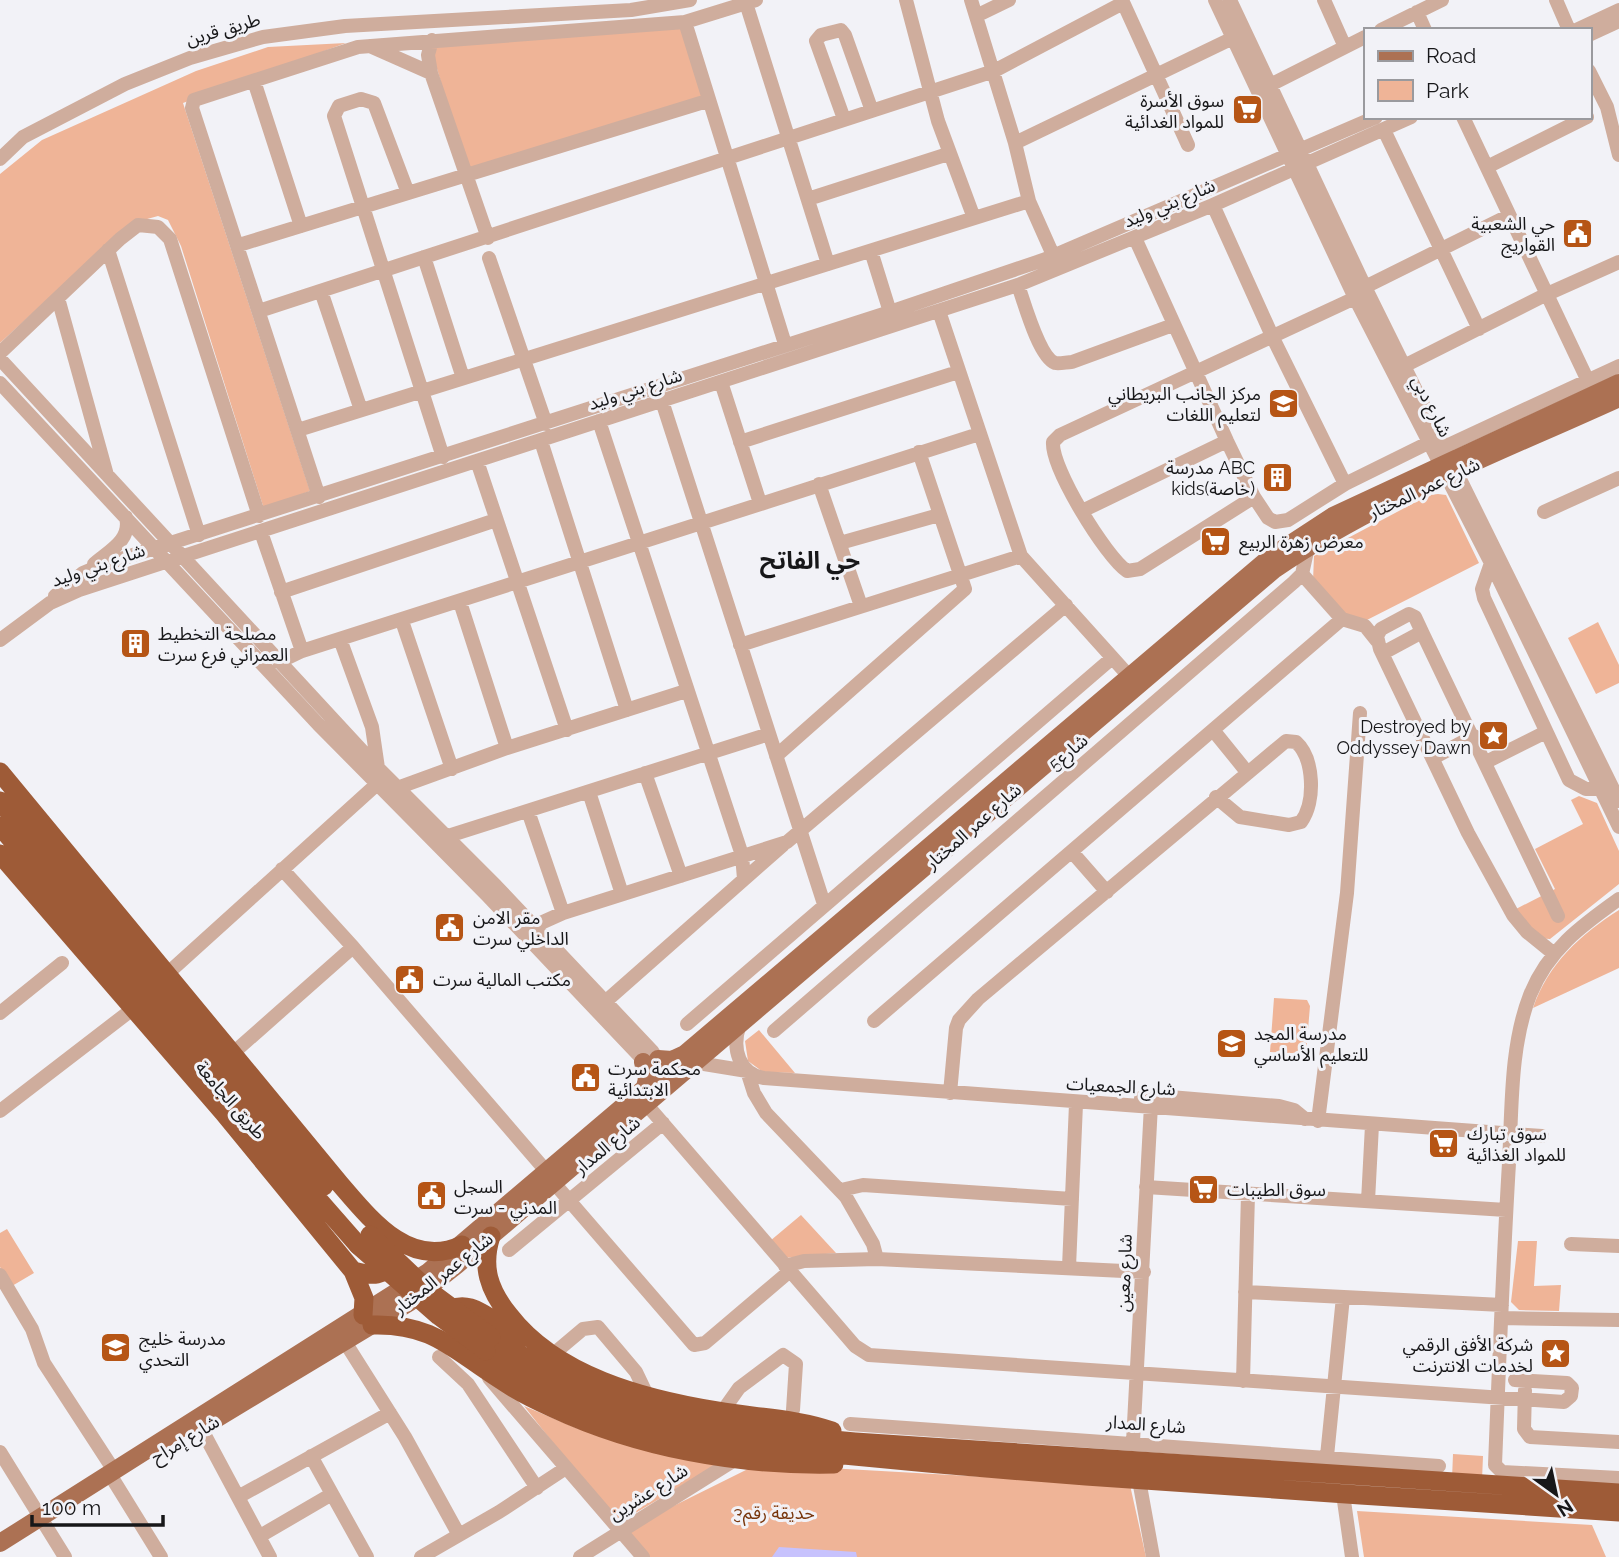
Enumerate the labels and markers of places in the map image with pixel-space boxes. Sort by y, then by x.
place label: سوق الأسرة للمواد الغدائية [1125,90,1224,133]
supermarket icon: سوق الأسرة للمواد الغدائية [1230,93,1264,127]
place label: حي الشعبية القواريج [1471,213,1555,258]
public building icon: حي الشعبية القواريج [1561,216,1595,250]
place label: مركز الجانب البريطاني لتعليم اللغات [1108,383,1261,428]
school or university icon: مركز الجانب البريطاني لتعليم اللغات [1267,386,1301,420]
place label: مدرسة ABC kids(خاصة) [1166,457,1255,499]
building icon: مدرسة ABC kids(خاصة) [1261,460,1295,494]
supermarket icon: معرض زهرة الربيع [1199,524,1233,558]
place label: معرض زهرة الربيع [1239,531,1364,556]
place label: مصلحة التخطيط العمراني فرع سرت [158,623,288,669]
building icon: مصلحة التخطيط العمراني فرع سرت [118,626,152,660]
place label: Destroyed by Oddyssey Dawn [1337,716,1471,758]
place icon: Destroyed by Oddyssey Dawn [1477,719,1511,753]
place label: مقر الامن الداخلي سرت [473,907,569,952]
public building icon: مقر الامن الداخلي سرت [433,910,467,944]
public building icon: مكتب المالية سرت [393,962,427,996]
place label: مكتب المالية سرت [433,969,571,991]
place label: مدرسة المجد للتعليم الأساسي [1254,1023,1368,1068]
school or university icon: مدرسة المجد للتعليم الأساسي [1214,1026,1248,1060]
place label: محكمة سرت الابتدائية [608,1058,701,1100]
public building icon: محكمة سرت الابتدائية [568,1061,602,1095]
place label: سوق تبارك للمواد الغذائية [1467,1123,1566,1166]
supermarket icon: سوق تبارك للمواد الغذائية [1427,1126,1461,1160]
supermarket icon: سوق الطيبات [1187,1172,1221,1206]
place label: السجل المدني - سرت [454,1176,557,1221]
public building icon: السجل المدني - سرت [414,1179,448,1213]
place label: سوق الطيبات [1227,1179,1326,1201]
place label: مدرسة خليج التحدي [139,1328,226,1373]
school or university icon: مدرسة خليج التحدي [99,1331,133,1365]
place label: شركة الأفق الرقمي لخدمات الانترنت [1403,1334,1533,1377]
place icon: شركة الأفق الرقمي لخدمات الانترنت [1539,1337,1573,1371]

